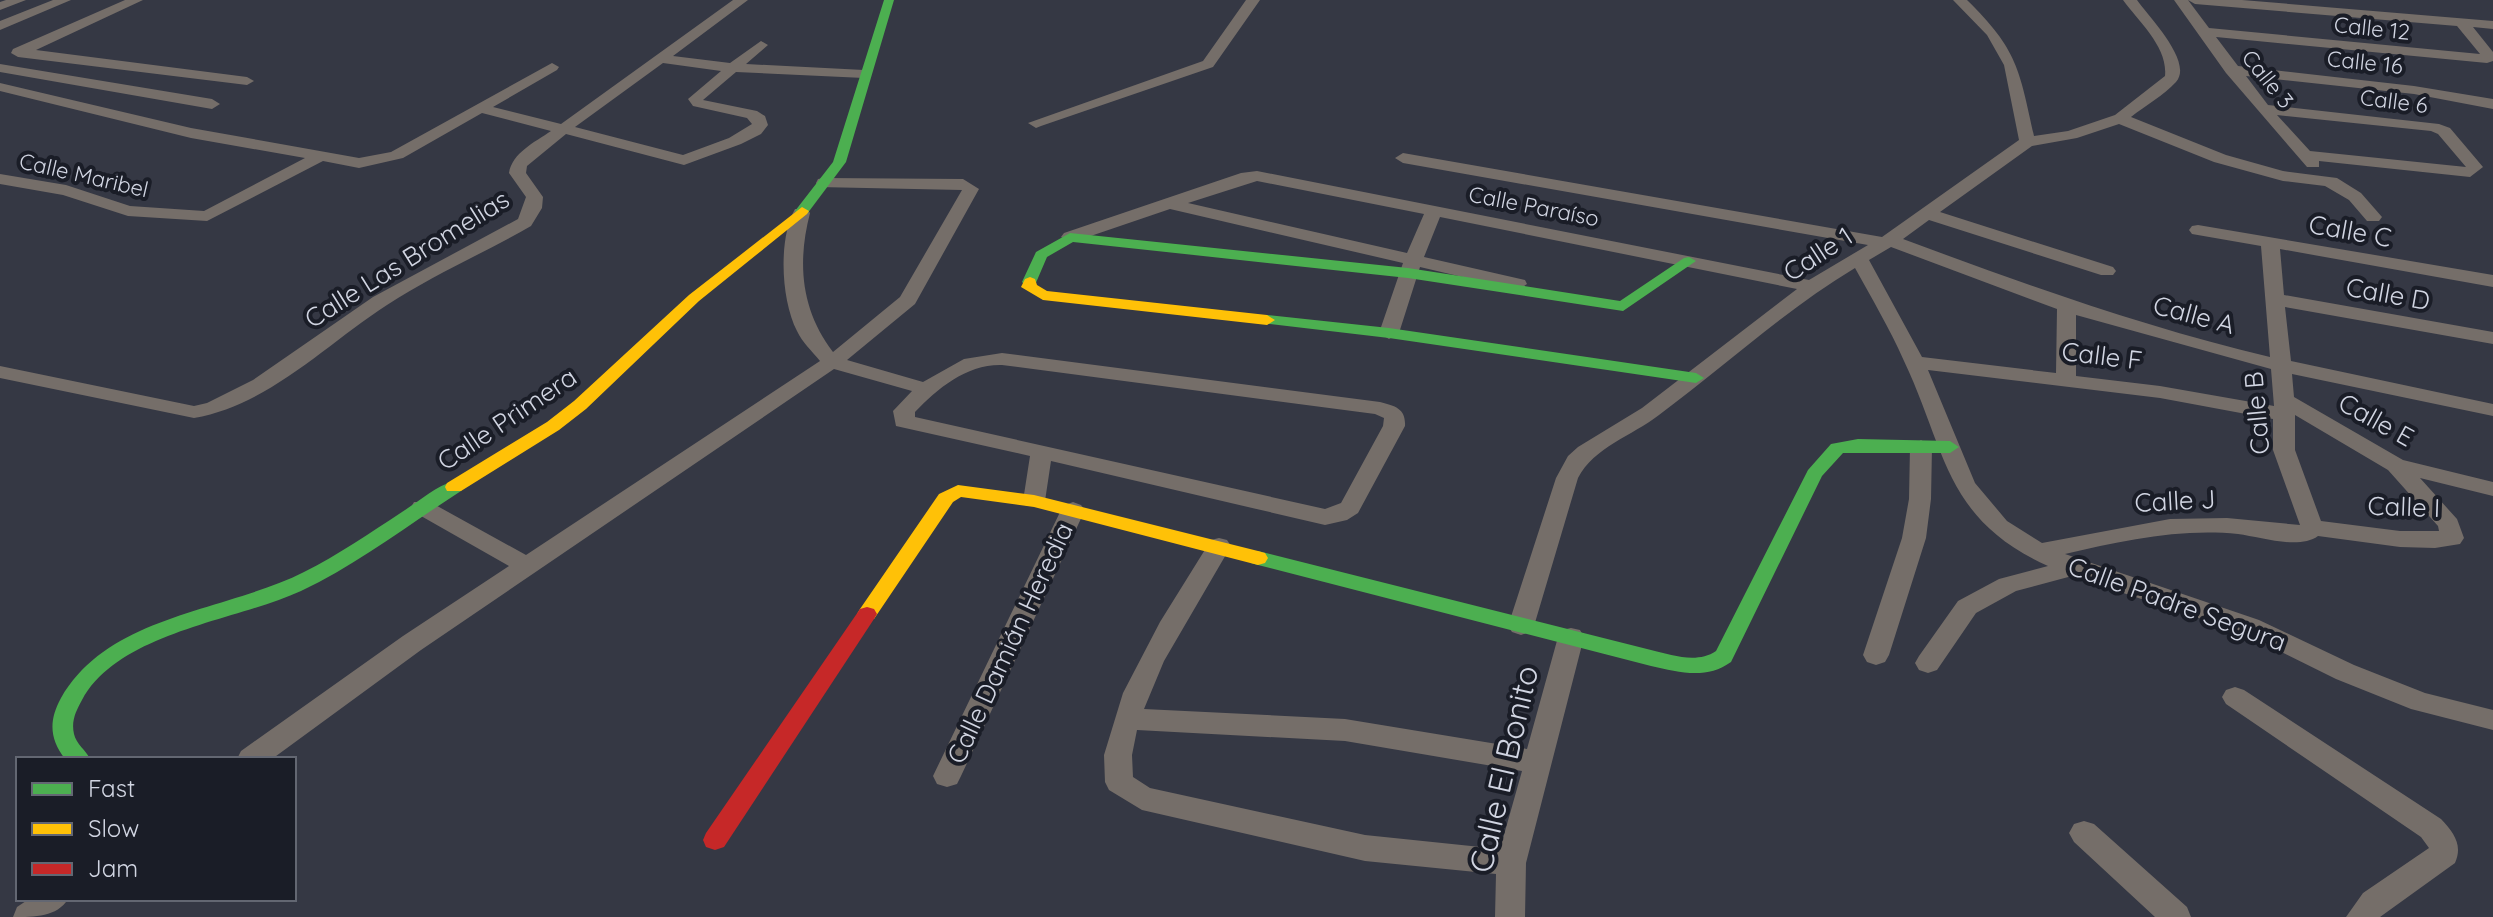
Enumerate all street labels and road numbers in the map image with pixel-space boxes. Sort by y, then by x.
street label: Calle 12 [2333,10,2411,46]
street label: Calle 3 [2236,44,2300,114]
street label: Calle 16 [2326,44,2404,80]
street label: Calle 6 [2359,83,2430,119]
street label: Calle Maribel [17,147,151,203]
street label: Calle Paraíso [1466,180,1602,232]
street label: Calle Las Bromelias [298,182,515,335]
street label: Calle C [2306,207,2394,254]
street label: Calle 1 [1777,219,1859,288]
street label: Calle D [2343,270,2433,317]
street label: Calle A [2150,288,2239,341]
street label: Calle F [2060,334,2144,377]
street label: Calle Primera [431,360,583,477]
street label: Calle B [2236,370,2277,456]
street label: Calle E [2333,385,2420,454]
street label: Calle J [2134,482,2216,519]
street label: Calle I [2367,489,2441,524]
street label: Calle Damián Heredia [939,517,1080,769]
street label: Calle Padre Segura [2064,549,2291,658]
street label: Calle El Bonito [1460,661,1546,876]

